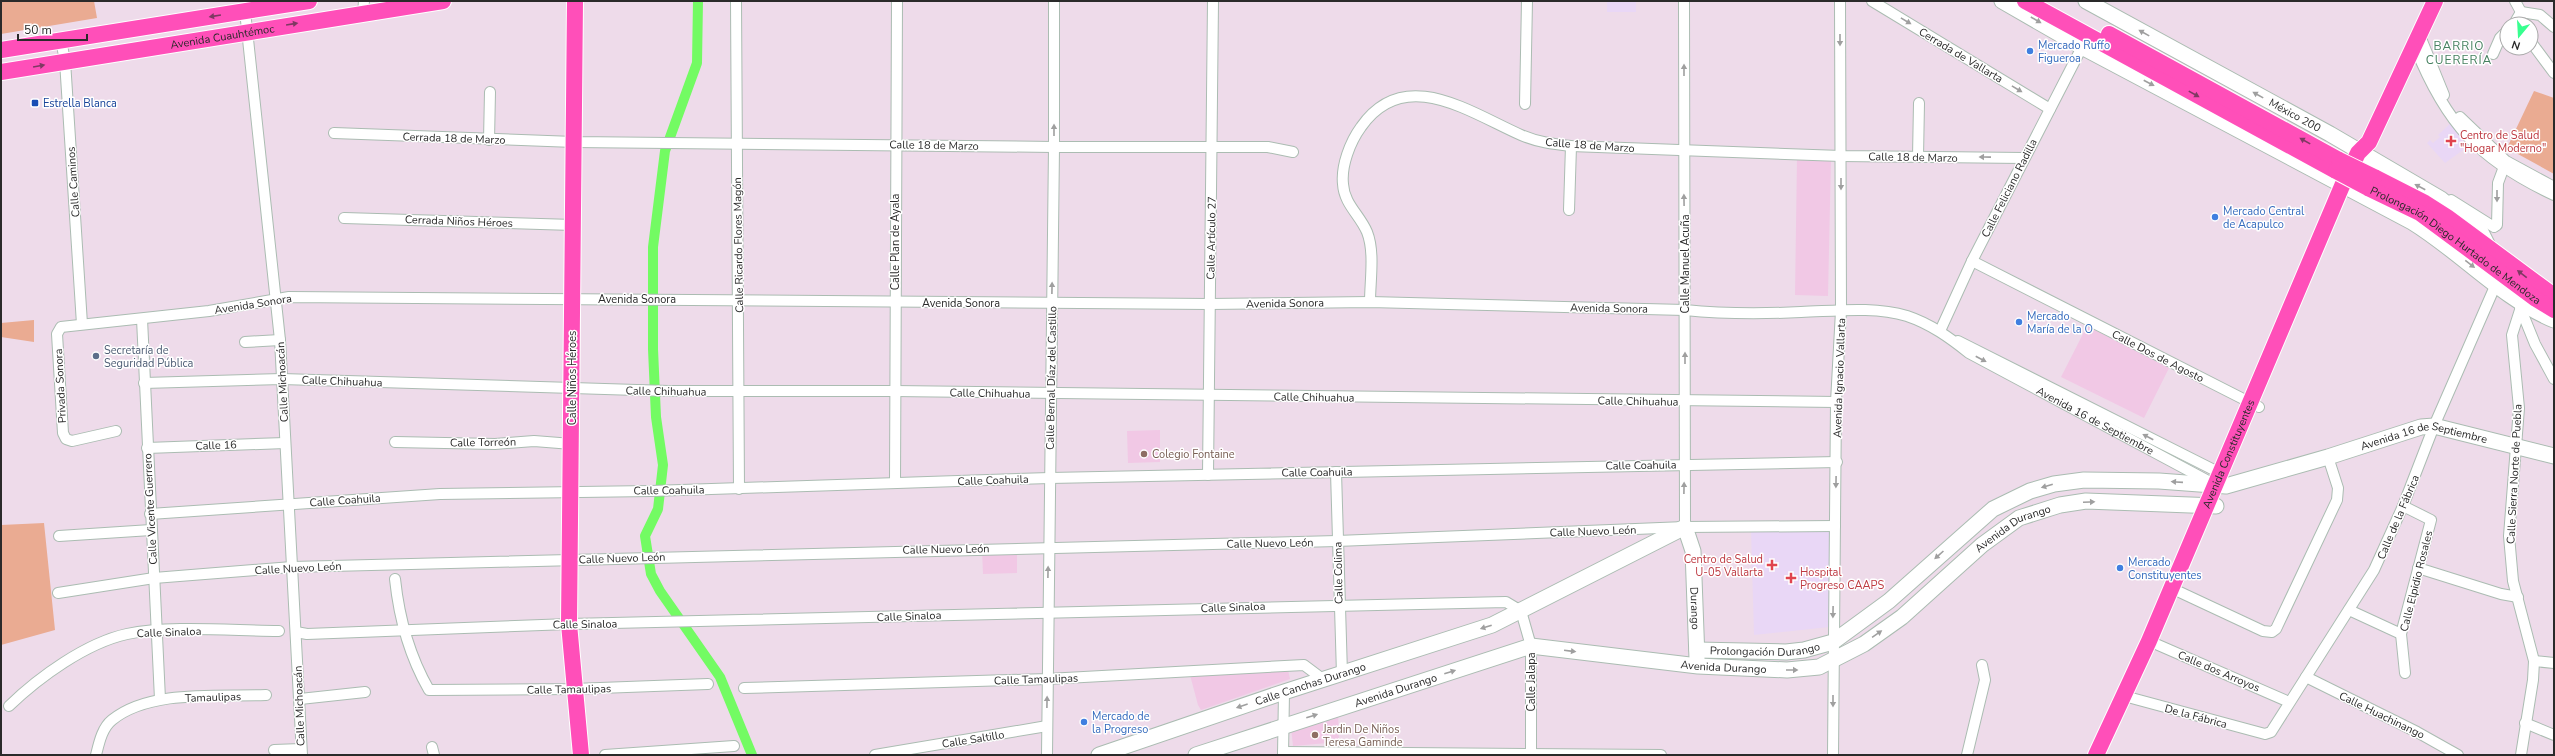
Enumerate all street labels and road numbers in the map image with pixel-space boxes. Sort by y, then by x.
street label: Avenida Cuauhtémoc [169,21,275,53]
street label: Cerrada de Vallarta [1916,24,2006,87]
street label: México 200 [2266,95,2324,136]
street label: Cerrada 18 de Marzo [402,129,506,148]
street label: Calle 18 de Marzo [1545,135,1635,156]
street label: Calle Feliciano Radilla [1978,136,2041,240]
street label: Calle 18 de Marzo [889,137,979,154]
street label: Calle Caminos [64,146,83,218]
street label: Calle 18 de Marzo [1868,149,1958,166]
street label: Calle Ricardo Flores Magón [730,177,747,313]
street label: Prolongación Diego Hurtado de Mendoza [2367,183,2544,308]
street label: Calle Plan de Ayala [888,194,903,290]
street label: Calle Artículo 27 [1203,196,1220,280]
street label: Cerrada Niños Héroes [405,212,513,231]
street label: Calle Manuel Acuña [1678,214,1693,314]
street label: Avenida Sonora [213,291,293,318]
street label: Avenida Sonora [598,292,676,307]
street label: Avenida Sonora [1246,295,1324,312]
street label: Avenida Sonora [922,296,1000,311]
street label: Avenida Sonora [1570,300,1648,317]
street label: Calle Bernal Díaz del Castillo [1043,306,1060,450]
street label: Avenida Ignacio Vallarta [1830,318,1849,438]
street label: Calle Dos de Agosto [2109,327,2206,386]
street label: Calle Niños Héroes [565,331,580,425]
street label: Calle Michoacán [273,341,292,423]
street label: Privada Sonora [51,348,70,424]
street label: Calle Chihuahua [301,373,383,390]
street label: Calle Chihuahua [625,383,707,400]
street label: Avenida 16 de Septiembre [2034,383,2156,459]
street label: Calle Chihuahua [949,385,1031,402]
street label: Calle Chihuahua [1273,389,1355,406]
street label: Calle Chihuahua [1597,393,1679,410]
street label: Avenida Constituyentes [2199,397,2259,511]
street label: Calle Sierra Norte de Puebla [2503,403,2526,544]
street label: Avenida 16 de Septiembre [2359,419,2489,454]
street label: Calle Torreón [450,434,516,451]
street label: Calle 16 [195,437,237,454]
street label: Calle Vicente Guerrero [140,453,161,565]
street label: Calle Coahuila [1605,457,1677,474]
street label: Calle Coahuila [1281,464,1353,481]
street label: Calle Coahuila [957,472,1029,489]
street label: Calle de la Fábrica [2374,472,2423,562]
street label: Calle Coahuila [633,482,705,499]
street label: Calle Coahuila [309,491,381,510]
street label: Avenida Durango [1972,501,2053,556]
street label: Calle Nuevo León [1549,522,1637,541]
street label: Calle Elpidio Rosales [2397,529,2436,633]
street label: Calle Nuevo León [1226,535,1314,552]
street label: Calle Nuevo León [902,541,990,558]
street label: Calle Colima [1330,542,1347,604]
street label: Calle Nuevo León [578,549,666,568]
street label: Calle Nuevo León [254,559,342,578]
street label: Durango [1686,587,1703,630]
street label: Calle Sinaloa [1200,599,1266,616]
street label: Calle Sinaloa [876,608,942,625]
street label: Calle Sinaloa [553,616,618,633]
street label: Calle Sinaloa [136,624,202,641]
street label: Prolongación Durango [1710,639,1822,660]
street label: Calle dos Arroyos [2176,647,2262,695]
street label: Calle Jalapa [1524,652,1539,711]
street label: Avenida Durango [1680,657,1767,677]
street label: Calle Canchas Durango [1253,659,1368,709]
street label: Calle Michoacán [291,665,308,747]
street label: Avenida Durango [1353,670,1439,711]
street label: Calle Tamaulipas [994,671,1079,688]
street label: Calle Tamaulipas [527,681,611,698]
street label: Calle Huachinango [2337,688,2427,743]
street label: Tamaulipas [185,689,241,706]
street label: De la Fábrica [2163,701,2229,732]
street label: Calle Saltillo [941,727,1005,752]

